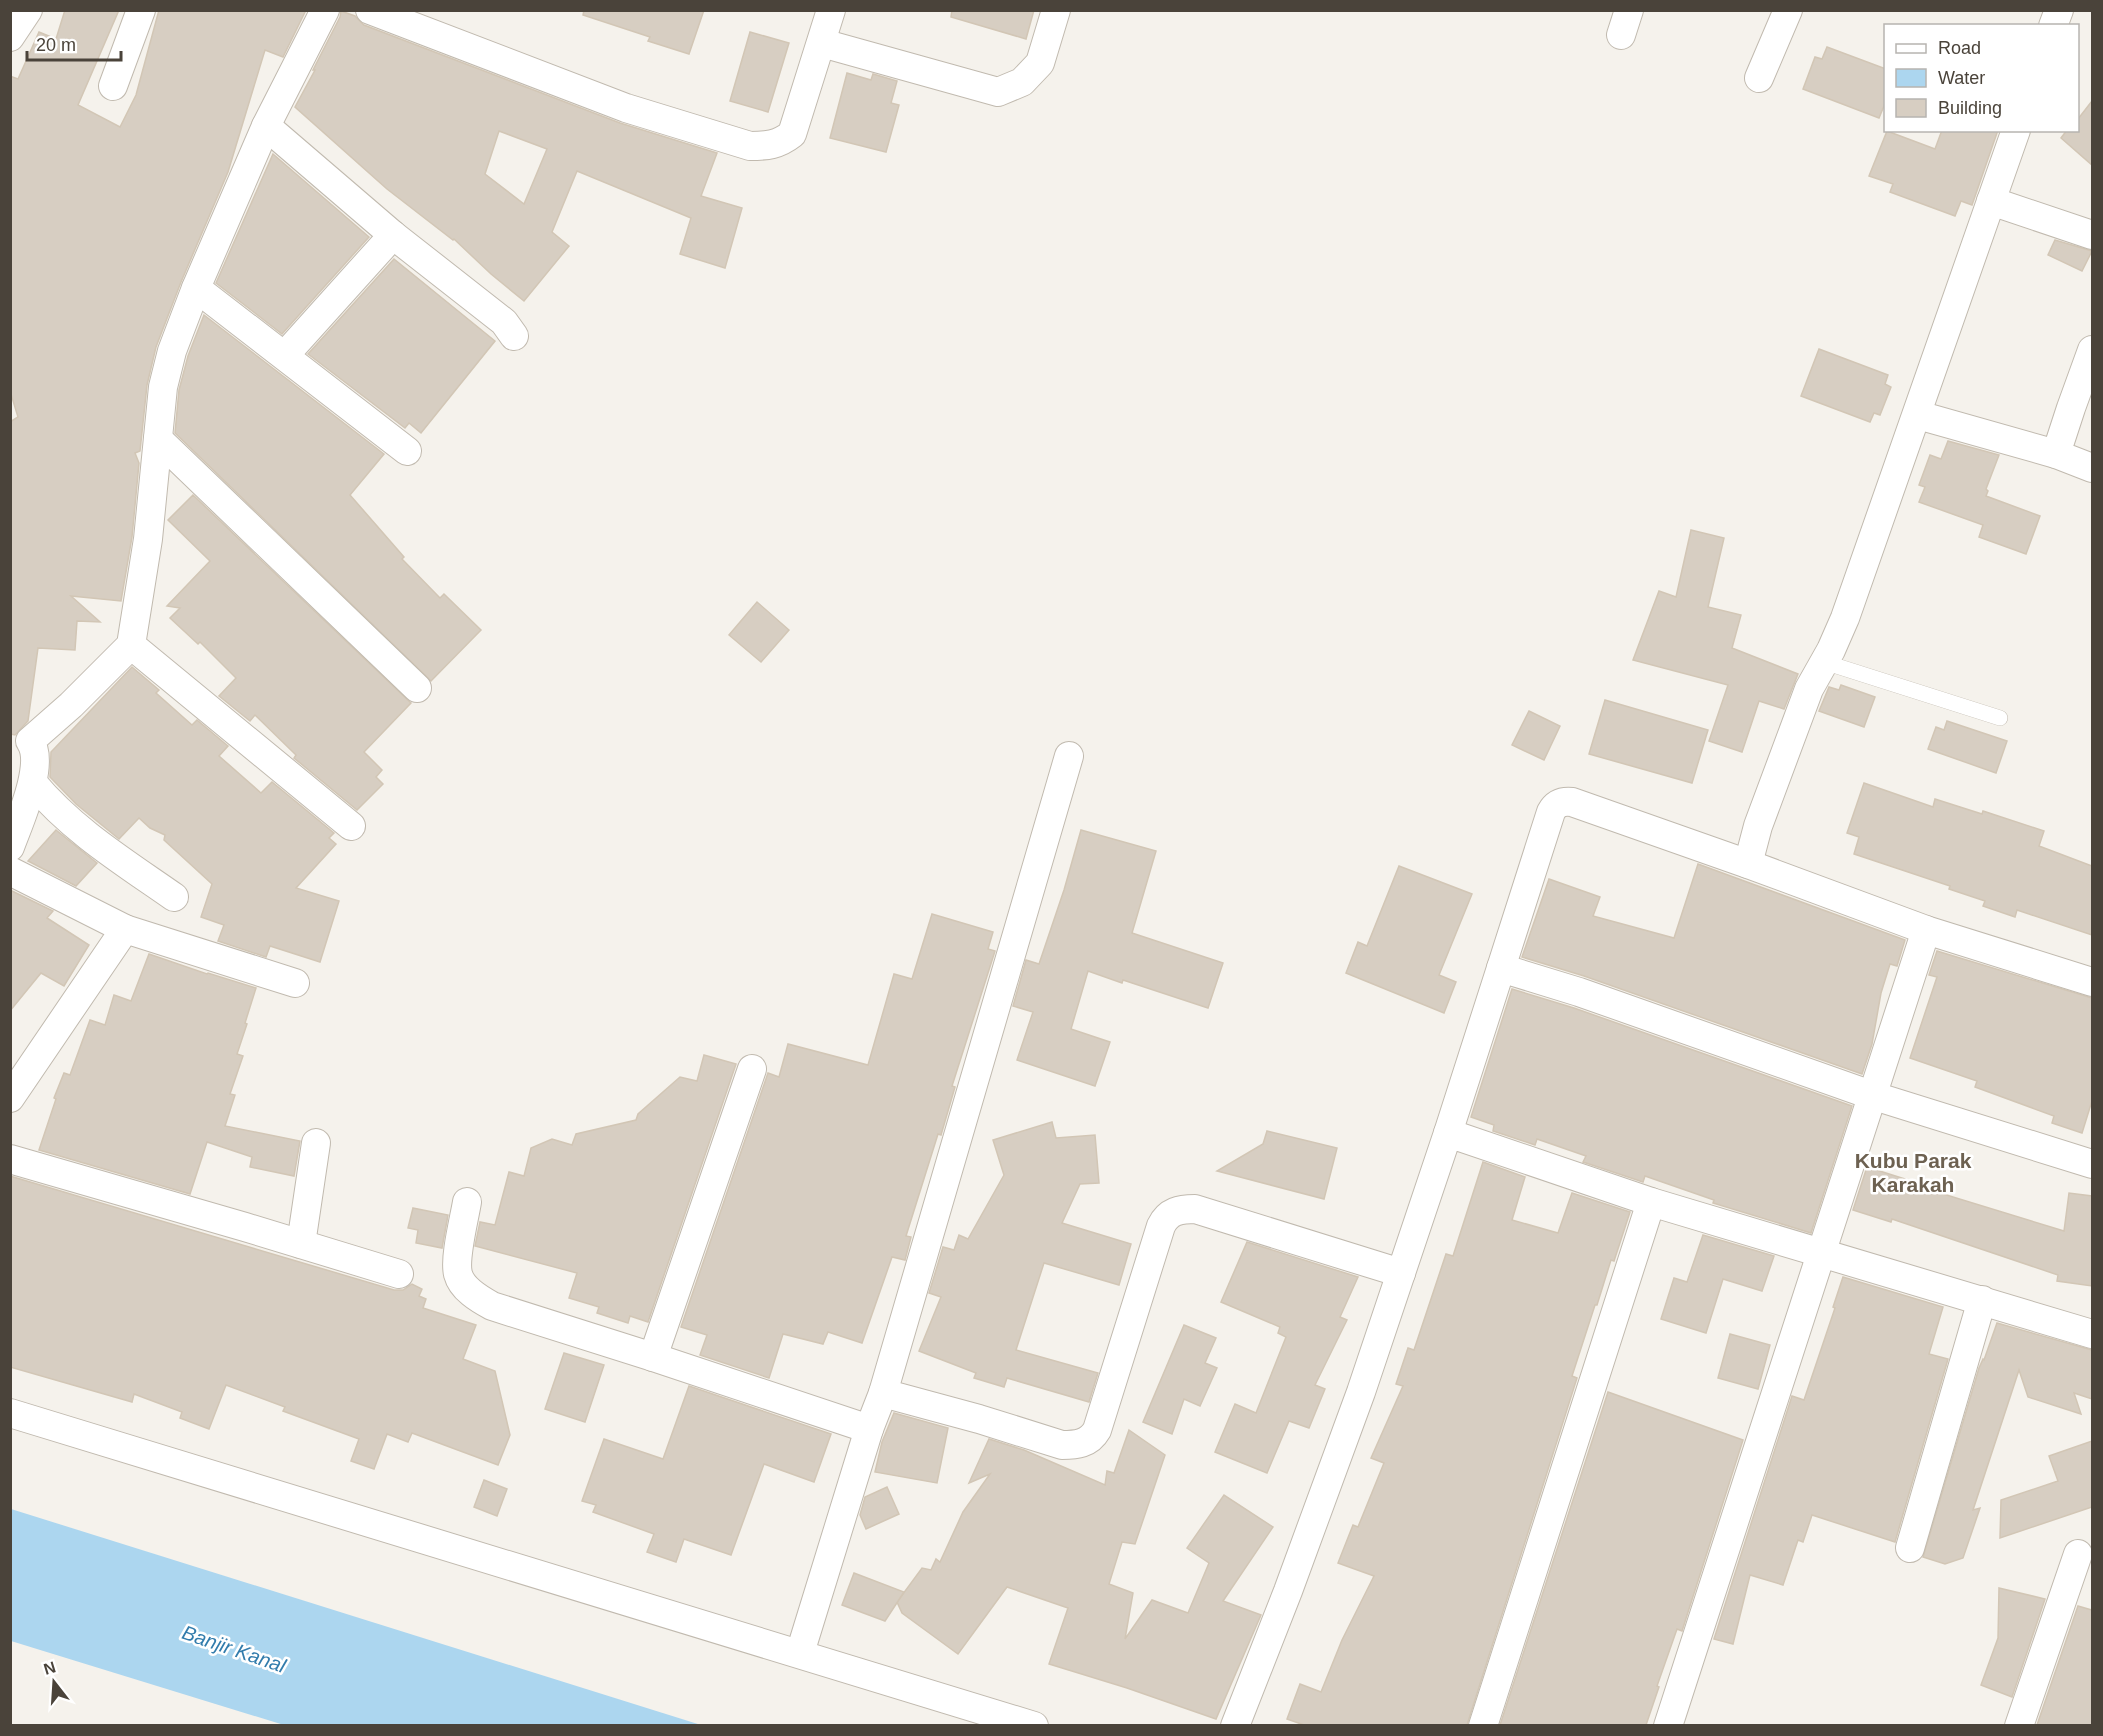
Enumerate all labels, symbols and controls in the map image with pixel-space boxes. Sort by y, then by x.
scale bar [27,24,122,62]
legend [1884,24,2079,132]
text: 20 m [36,35,76,55]
text: Road [1938,38,1981,58]
text: Water [1938,68,1985,88]
text: Building [1938,98,2002,118]
district label: Kubu Parak Karakah [1855,1149,1972,1196]
water label: Banjir Kanal [179,1621,289,1677]
north arrow [24,1652,84,1712]
text: N [42,1658,58,1678]

